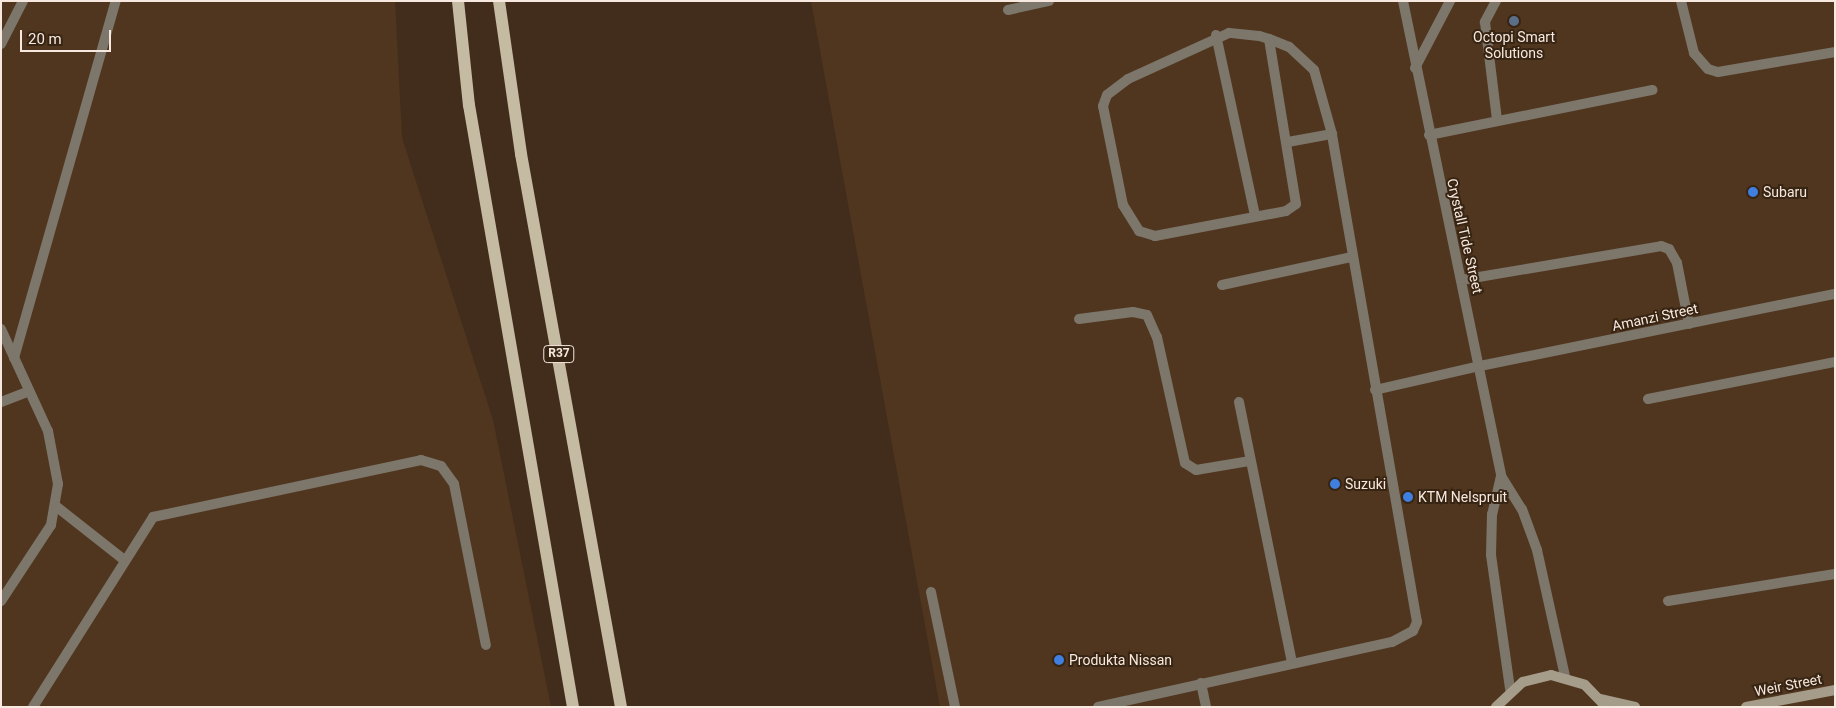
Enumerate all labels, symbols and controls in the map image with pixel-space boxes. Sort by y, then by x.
marker: Octopi Smart Solutions [1508,15,1520,27]
scale bar [22,20,114,52]
place label: Octopi Smart Solutions [1473,29,1555,62]
text: 20 m [28,30,62,48]
street label: Crystall Tide Street [1444,177,1486,295]
place label: Subaru [1763,184,1807,200]
marker: Subaru [1747,186,1759,198]
street label: Amanzi Street [1610,300,1700,334]
road number: R37 [543,344,575,364]
place label: Suzuki [1345,476,1386,492]
marker: Suzuki [1329,478,1341,490]
place label: KTM Nelspruit [1418,489,1507,505]
marker: KTM Nelspruit [1402,491,1414,503]
place label: Produkta Nissan [1069,652,1172,668]
marker: Produkta Nissan [1053,654,1065,666]
street label: Weir Street [1753,670,1823,700]

